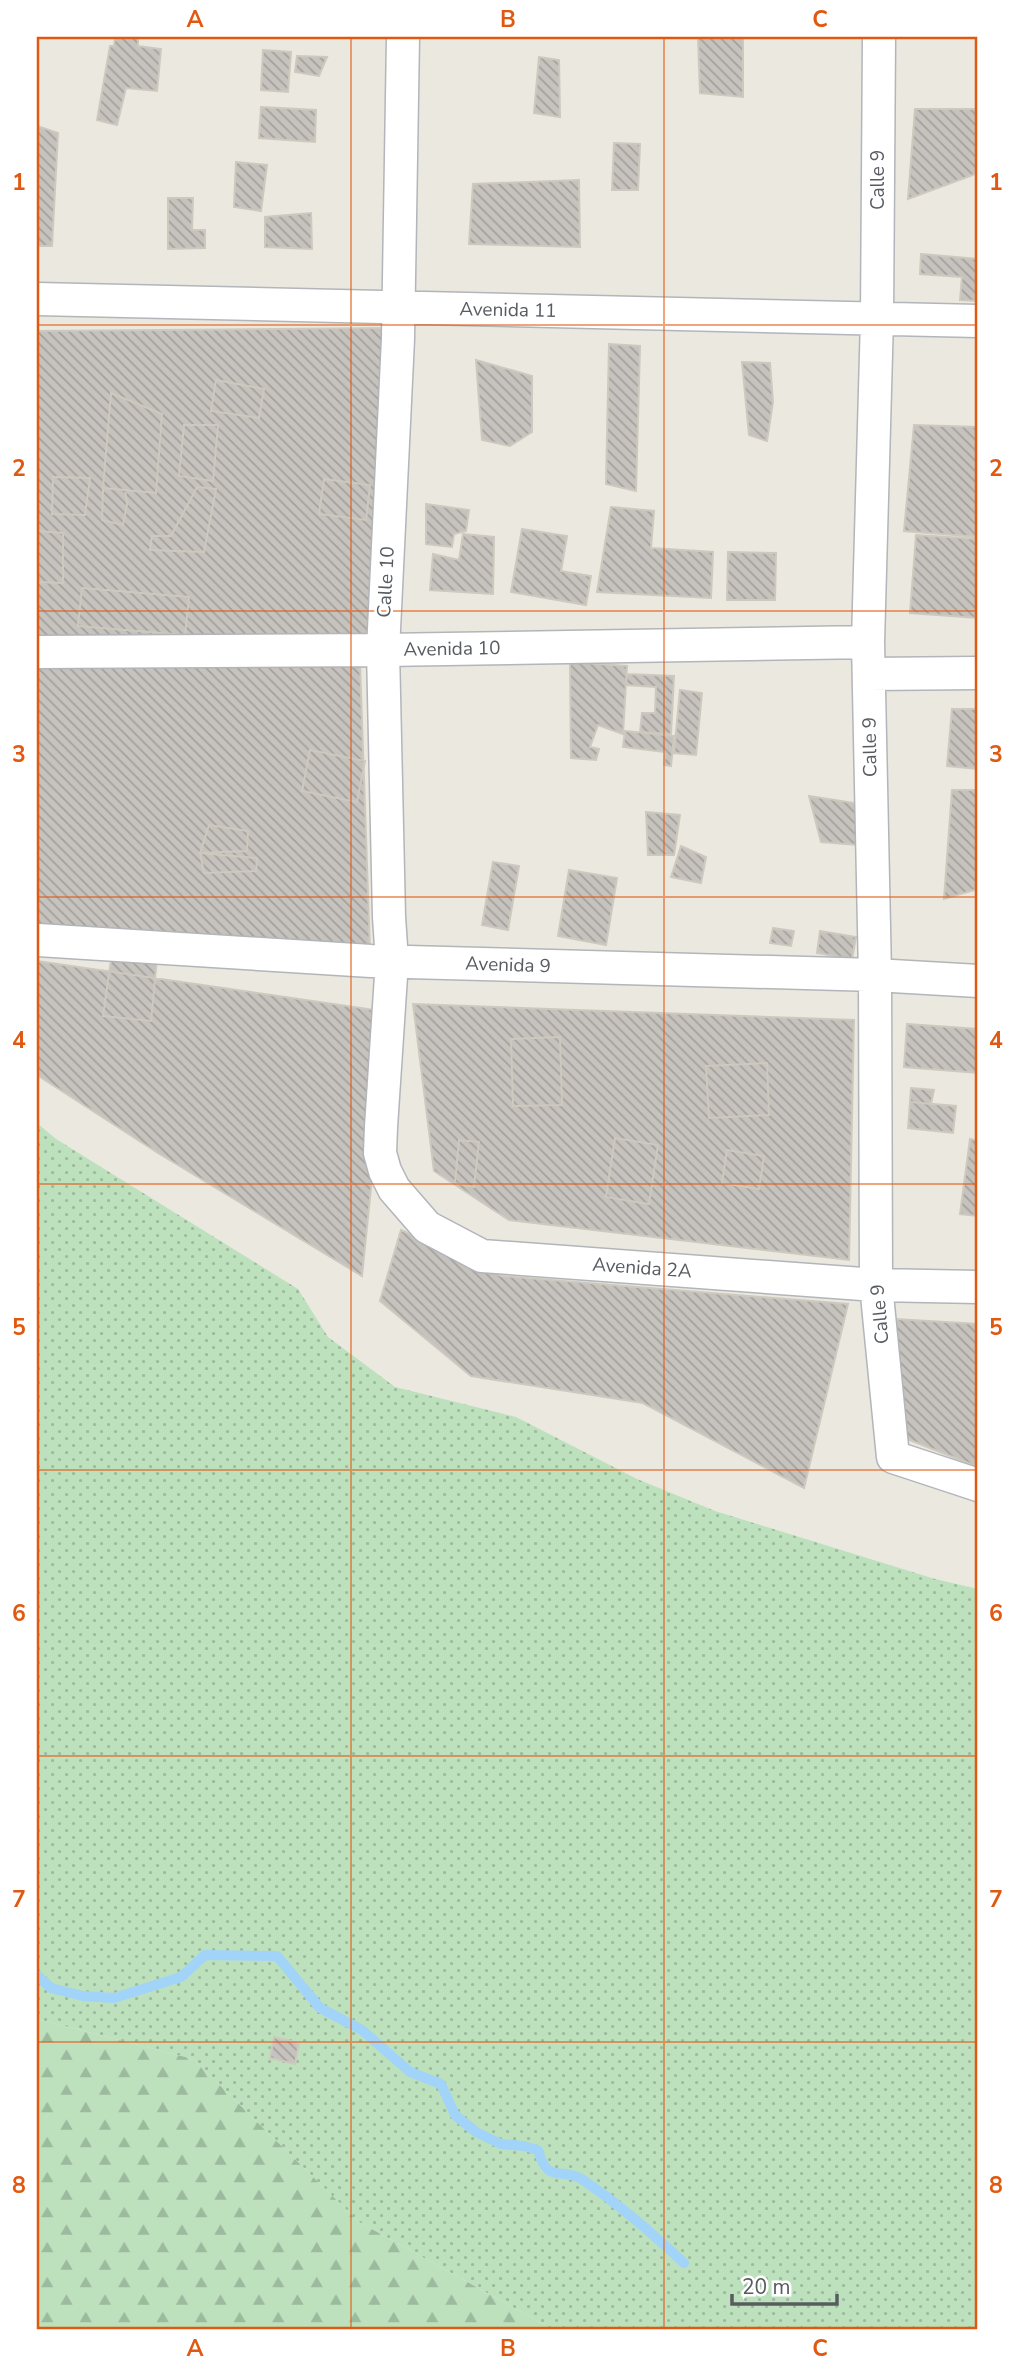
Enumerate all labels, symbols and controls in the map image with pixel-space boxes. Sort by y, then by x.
text: A [186,4,204,35]
text: B [500,4,516,35]
text: C [812,4,828,35]
street label: Calle 9 [865,150,891,210]
text: 1 [12,167,26,198]
text: 1 [989,167,1003,198]
street label: Avenida 11 [459,296,557,324]
text: 2 [12,453,26,484]
text: 2 [989,453,1003,484]
street label: Calle 10 [371,546,401,618]
street label: Avenida 10 [403,635,501,663]
street label: Calle 9 [856,717,884,777]
text: 3 [12,739,26,770]
text: 3 [989,739,1003,770]
street label: Avenida 9 [465,951,551,979]
text: 4 [12,1025,26,1056]
text: 4 [989,1025,1003,1056]
street label: Avenida 2A [591,1252,693,1284]
street label: Calle 9 [864,1283,896,1345]
text: 5 [12,1312,26,1343]
text: 5 [989,1312,1003,1343]
text: 6 [12,1598,26,1629]
text: 6 [989,1598,1003,1629]
text: 7 [12,1884,26,1915]
text: 7 [989,1884,1003,1915]
text: 8 [12,2170,26,2201]
text: 8 [989,2170,1003,2201]
scale bar [732,2262,836,2306]
text: 20 m [742,2273,791,2301]
text: A [186,2333,204,2364]
text: B [500,2333,516,2364]
text: C [812,2333,828,2364]

